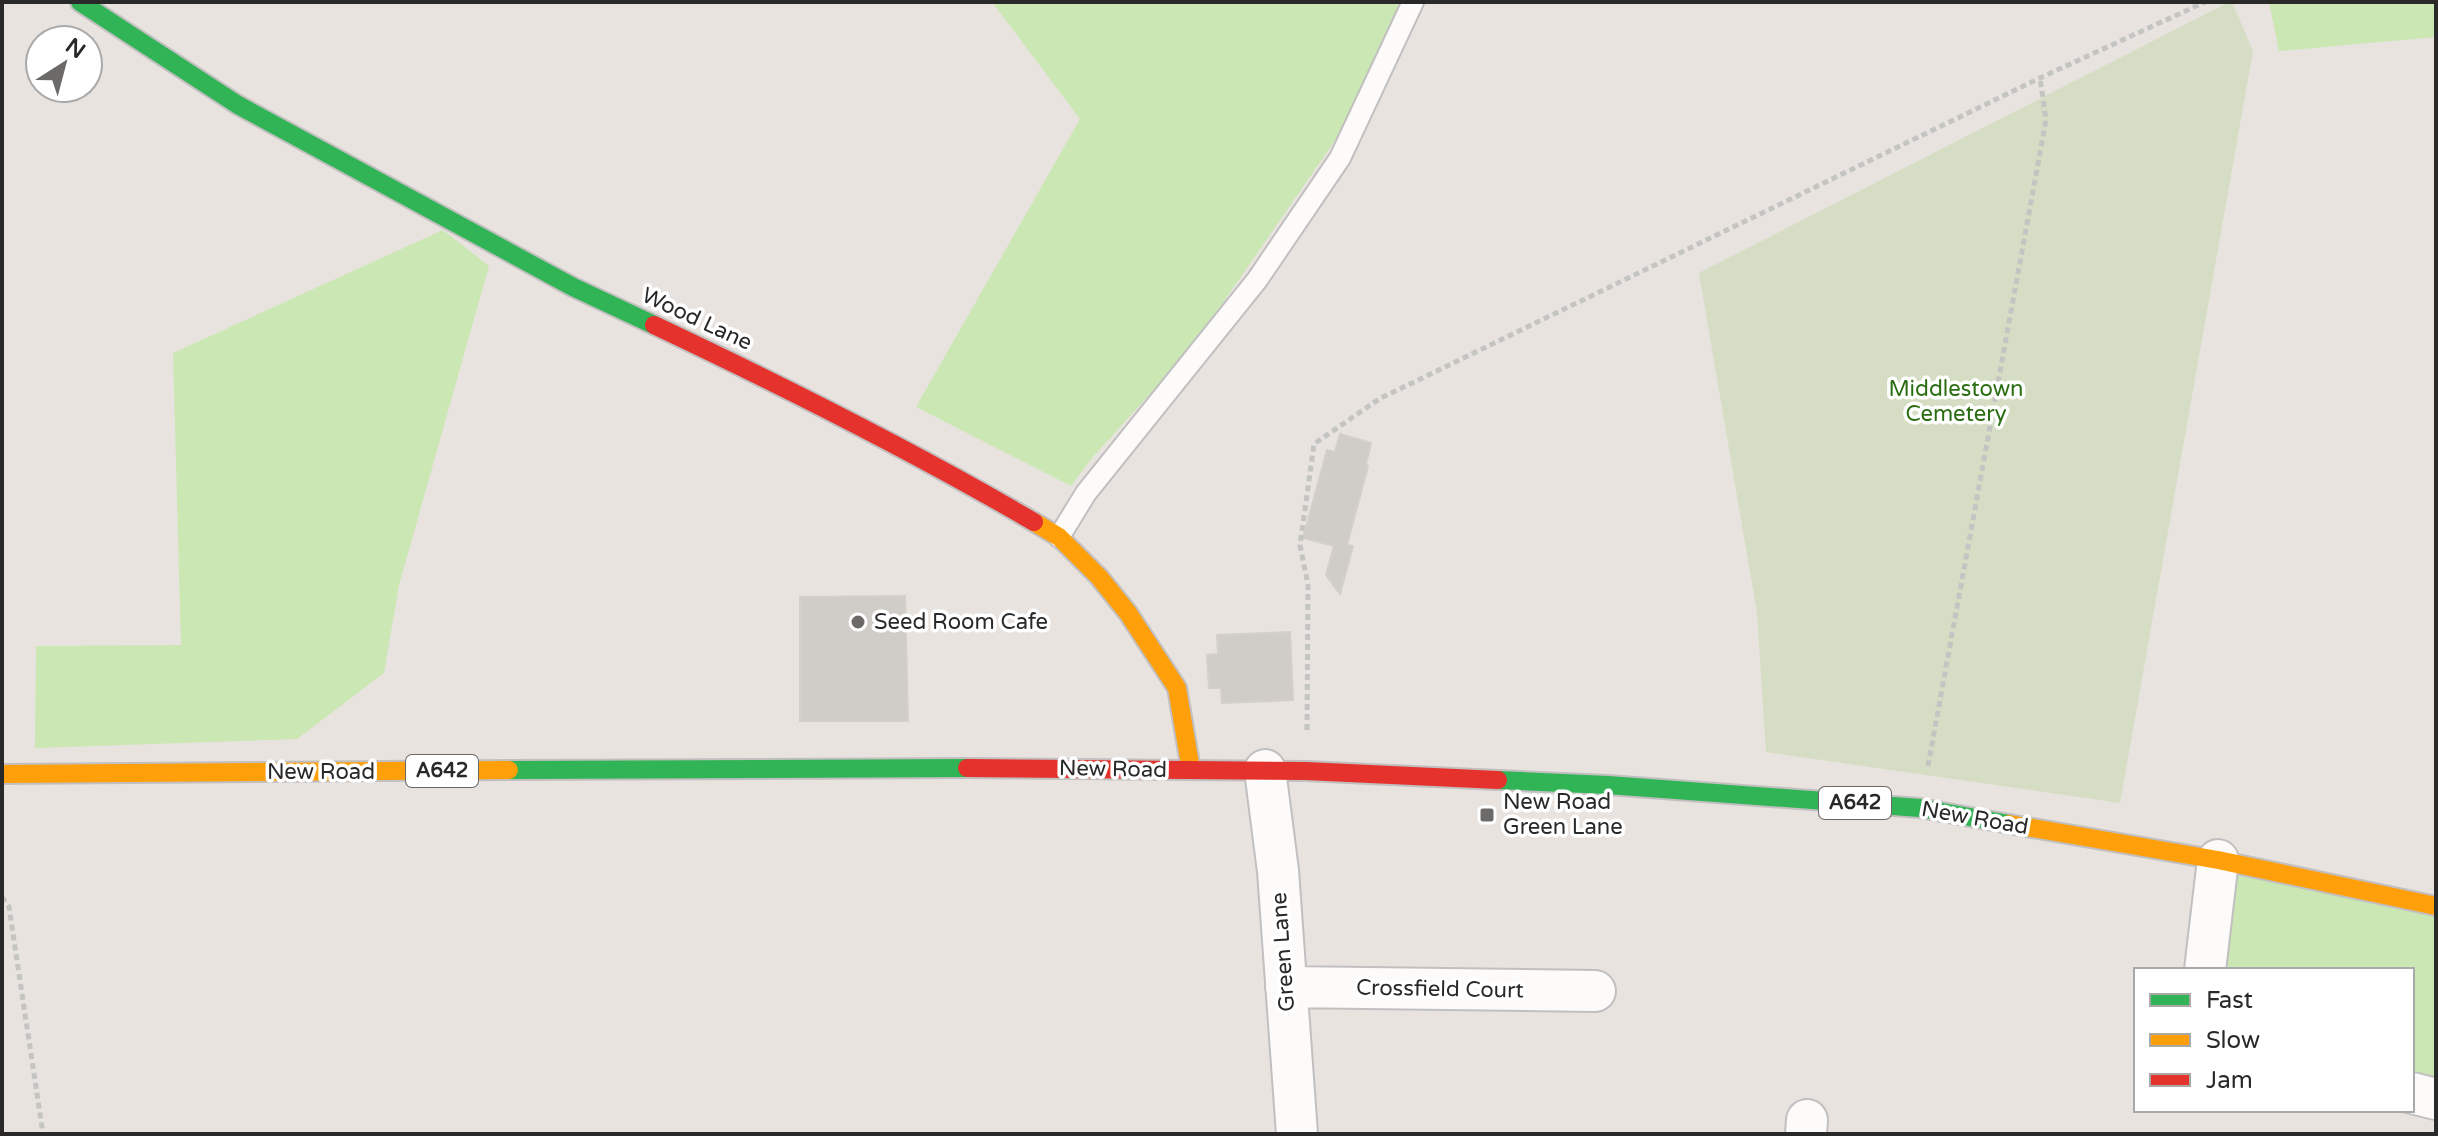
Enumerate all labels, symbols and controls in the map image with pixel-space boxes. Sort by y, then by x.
north arrow [24,24,104,104]
text: N [60,33,90,64]
street label: Wood Lane [638,282,756,356]
park label: Middlestown Cemetery [1889,376,2023,427]
place label: Seed Room Cafe [874,609,1048,635]
marker: Seed Room Cafe [849,613,867,631]
road number: A642 [406,755,478,787]
street label: New Road [1059,755,1167,783]
street label: New Road [267,759,375,785]
road number: A642 [1819,787,1891,819]
place label: New Road Green Lane [1503,789,1623,840]
street label: New Road [1919,796,2031,840]
marker: New Road Green Lane [1478,806,1496,824]
street label: Green Lane [1266,891,1300,1013]
legend [2134,968,2414,1112]
street label: Crossfield Court [1356,975,1524,1003]
text: Fast [2206,986,2253,1015]
text: Slow [2206,1026,2260,1055]
text: Jam [2206,1066,2253,1095]

